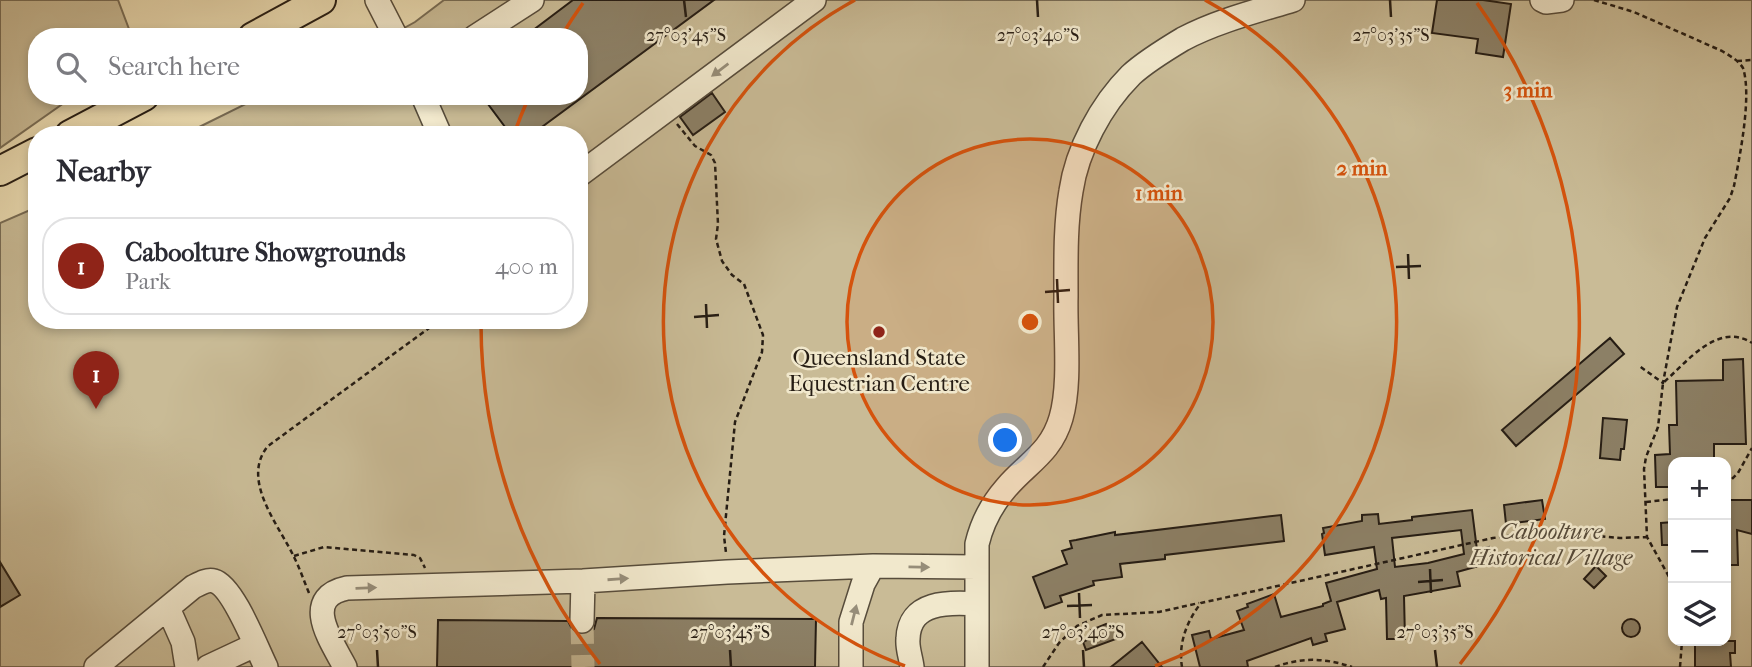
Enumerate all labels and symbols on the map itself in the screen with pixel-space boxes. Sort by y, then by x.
text: 27°03'45"S [646,25,726,46]
text: 27°03'40"S [997,25,1079,46]
text: 27°03'35"S [1352,25,1430,46]
one-way arrow [711,63,729,77]
text: 3 min [1504,78,1553,102]
text: 2 min [1336,156,1388,180]
text: 1 min [1135,181,1184,205]
centre of rings [1018,310,1042,334]
marker: Queensland State Equestrian Centre [871,324,887,340]
place label: Queensland State Equestrian Centre [788,344,970,397]
pin: 1 [73,351,119,409]
your location [988,423,1022,457]
park label: Caboolture Historical Village [1469,518,1633,571]
one-way arrow [908,561,930,573]
one-way arrow [607,573,629,584]
one-way arrow [355,582,377,593]
one-way arrow [849,604,860,626]
text: 27°03'50"S [337,622,417,643]
text: 27°03'45"S [690,622,770,643]
text: 27°03'40"S [1042,622,1124,643]
text: 27°03'35"S [1396,622,1474,643]

